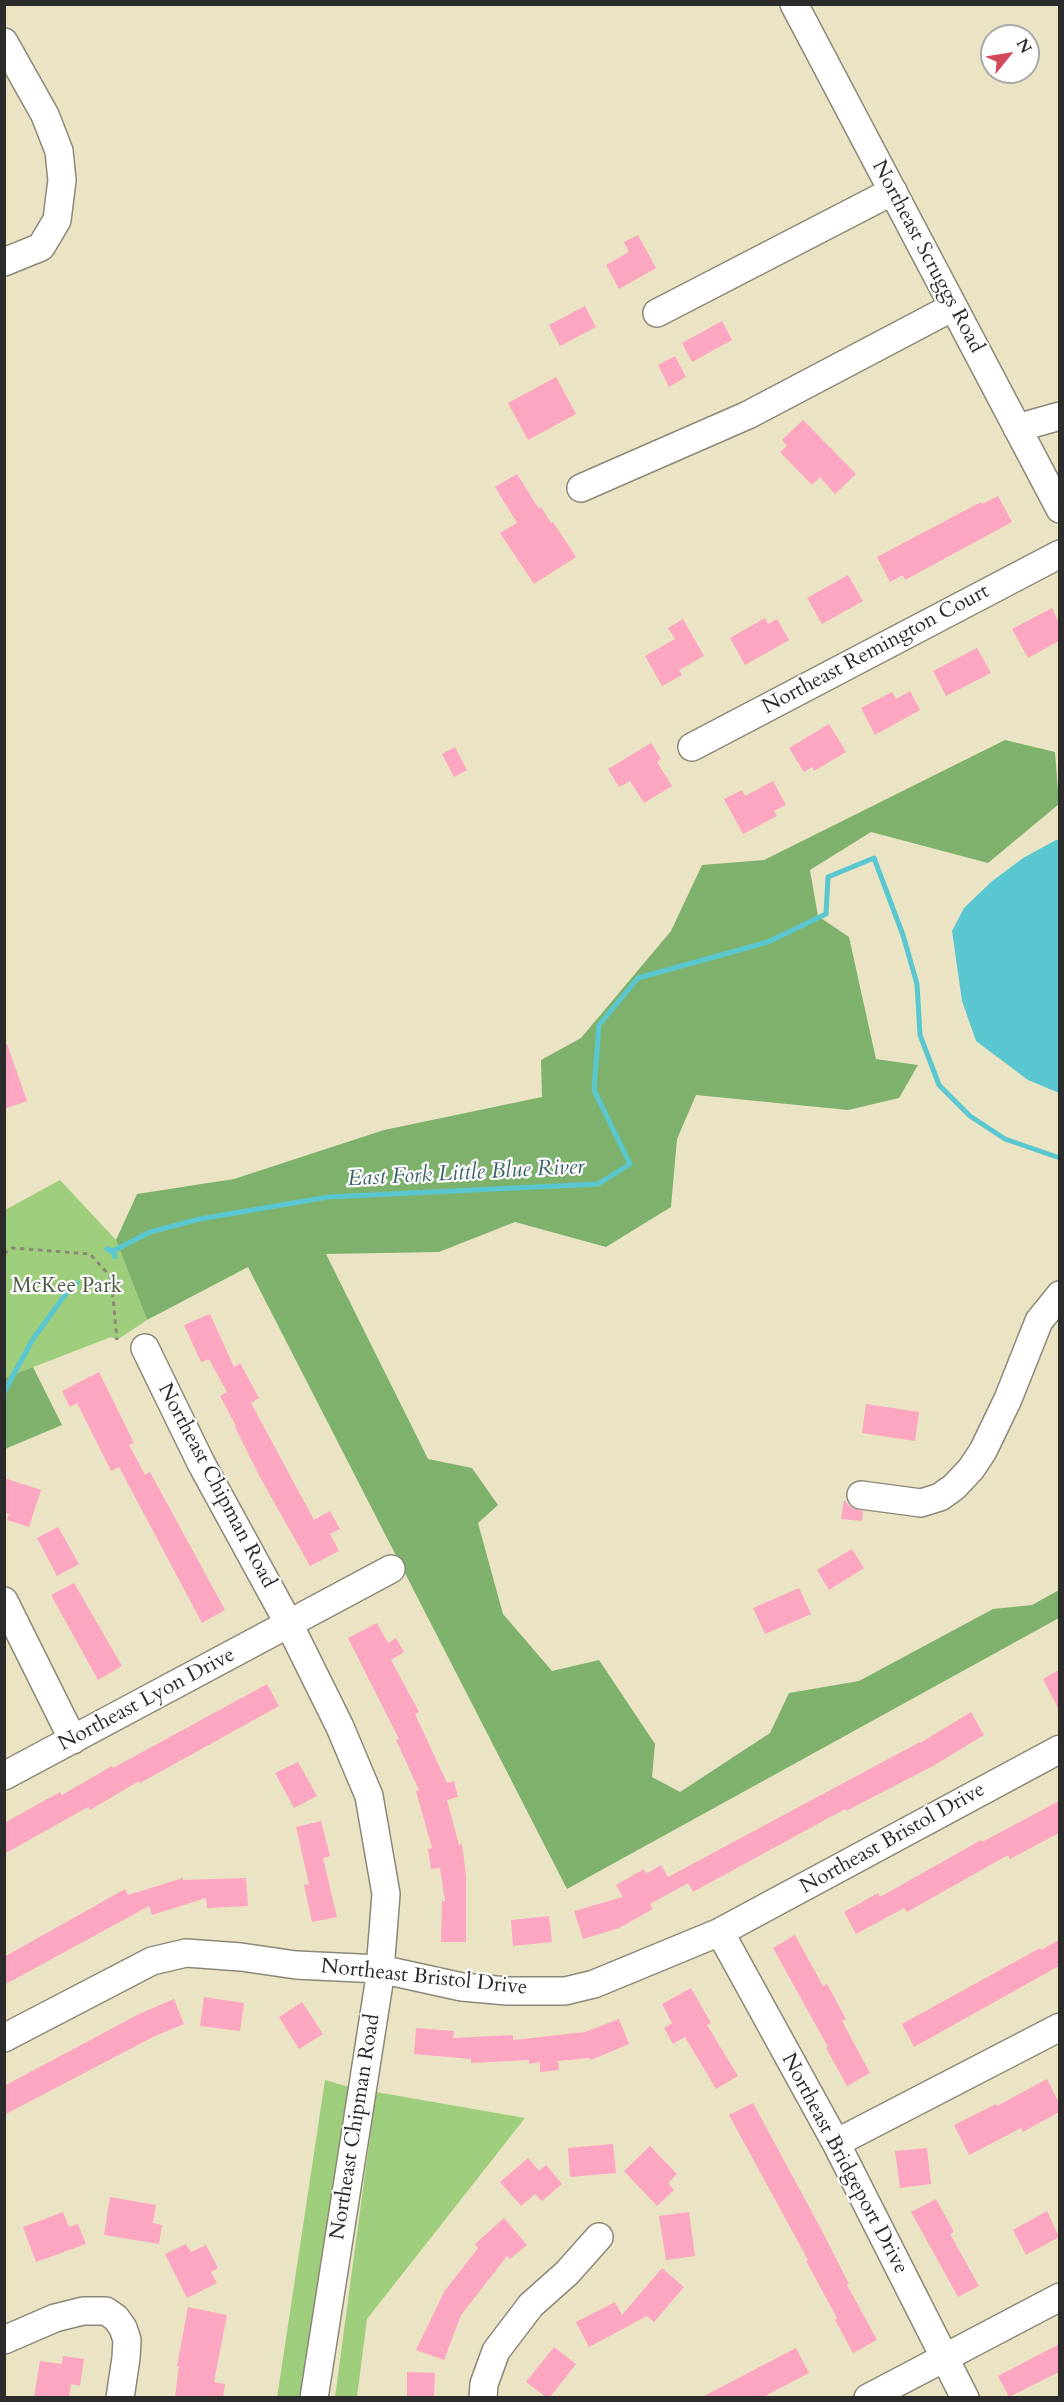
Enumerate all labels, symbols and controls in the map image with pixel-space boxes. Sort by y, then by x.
north arrow [980,24,1040,84]
text: N [1011,34,1037,58]
street label: Northeast Scruggs Road [865,156,989,358]
street label: Northeast Remington Court [758,579,994,721]
water label: East Fork Little Blue River [347,1155,585,1193]
park label: McKee Park [12,1274,122,1300]
street label: Northeast Chipman Road [151,1379,281,1593]
street label: Northeast Lyon Drive [54,1643,240,1757]
street label: Northeast Bristol Drive [796,1778,990,1900]
street label: Northeast Bristol Drive [319,1955,529,2001]
street label: Northeast Chipman Road [326,2012,386,2242]
street label: Northeast Bridgeport Drive [775,2049,913,2279]

